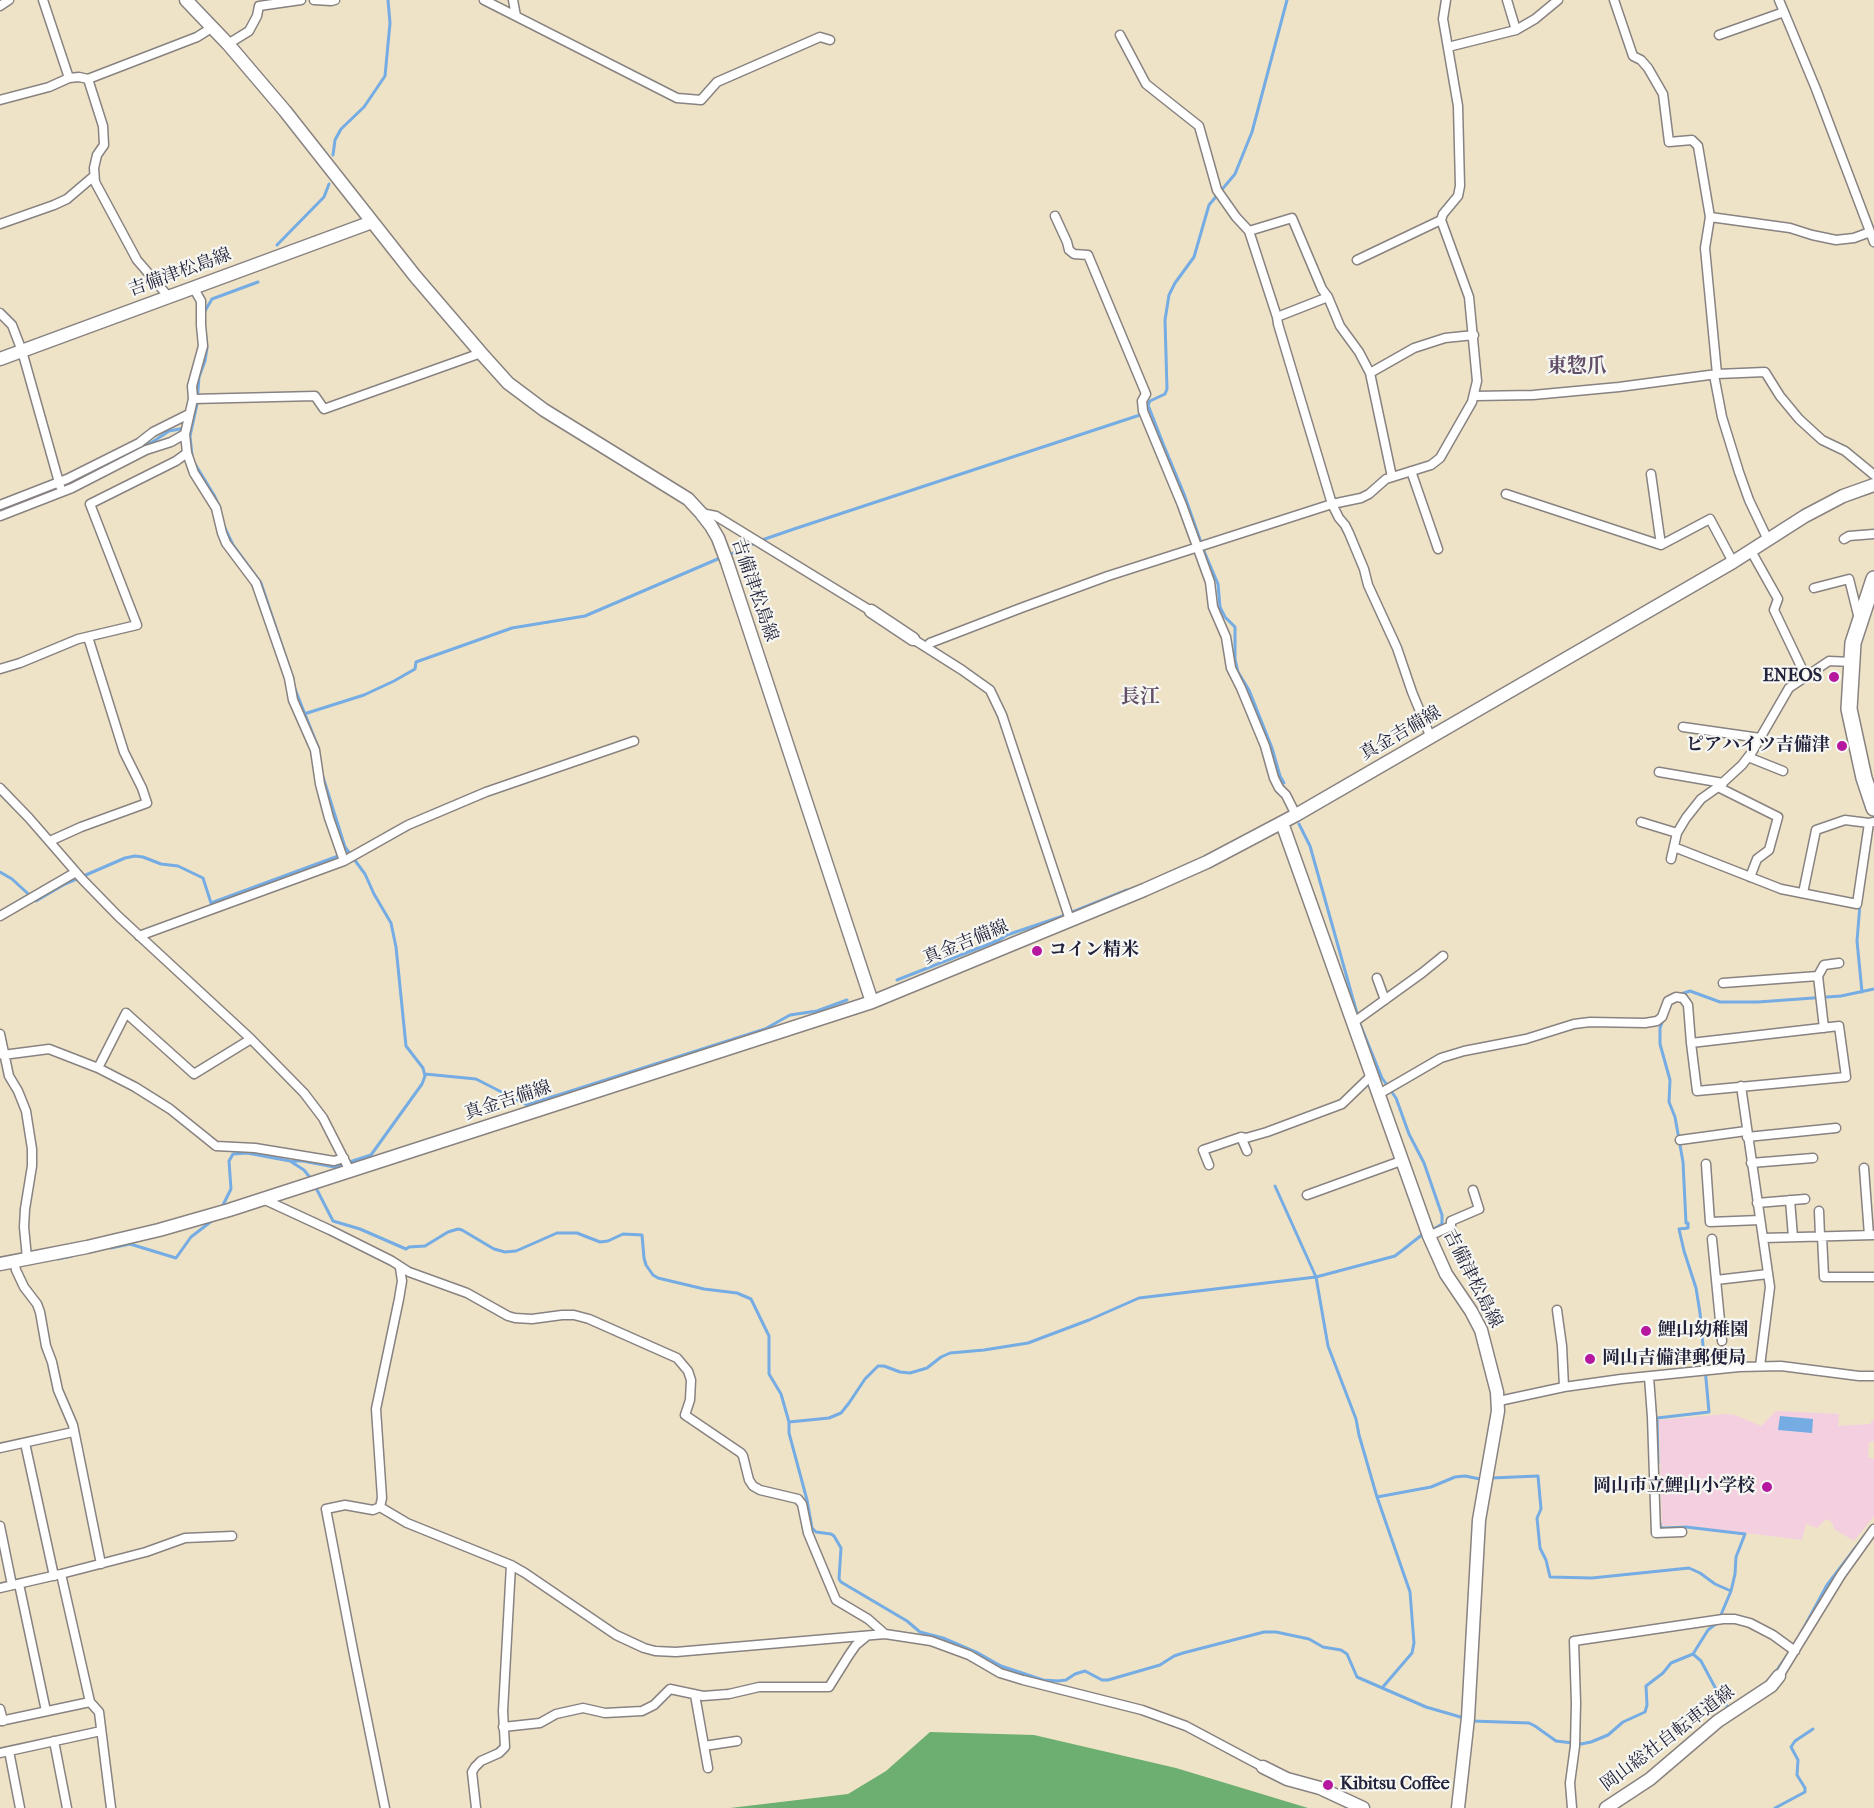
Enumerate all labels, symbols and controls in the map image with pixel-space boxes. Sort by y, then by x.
street label: 吉備津松島線 [126,244,234,302]
district label: 東惣爪 [1547,355,1607,379]
street label: 吉備津松島線 [726,535,782,645]
place label: ENEOS [1763,666,1822,688]
marker: ENEOS [1827,670,1841,684]
district label: 長江 [1120,686,1160,710]
street label: 真金吉備線 [1357,702,1445,766]
place label: ピアハイツ吉備津 [1686,735,1830,757]
marker: ピアハイツ吉備津 [1835,739,1849,753]
street label: 真金吉備線 [920,916,1012,970]
place label: コイン精米 [1049,940,1139,962]
marker: コイン精米 [1030,944,1044,958]
street label: 真金吉備線 [462,1077,554,1125]
street label: 吉備津松島線 [1438,1226,1506,1332]
place label: 鯉山幼稚園 [1658,1320,1748,1342]
marker: 鯉山幼稚園 [1639,1324,1653,1338]
place label: 岡山吉備津郵便局 [1602,1348,1746,1370]
marker: 岡山吉備津郵便局 [1583,1352,1597,1366]
place label: 岡山市立鯉山小学校 [1593,1476,1755,1498]
marker: 岡山市立鯉山小学校 [1760,1480,1774,1494]
street label: 岡山総社自転車道線 [1597,1682,1739,1796]
place label: Kibitsu Coffee [1340,1774,1450,1796]
marker: Kibitsu Coffee [1321,1778,1335,1792]

